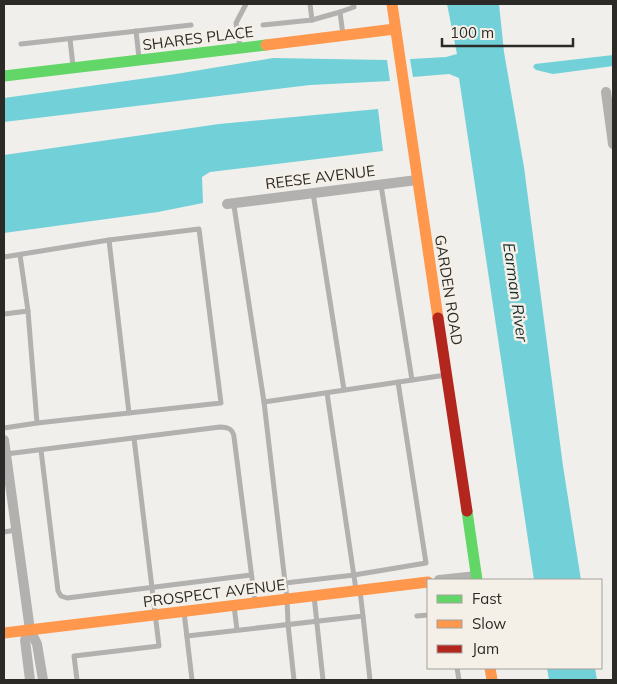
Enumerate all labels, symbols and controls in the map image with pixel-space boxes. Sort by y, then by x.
scale bar [442,15,573,47]
street label: SHARES PLACE [141,22,255,54]
text: 100 m [450,23,494,42]
street label: REESE AVENUE [264,161,376,193]
street label: GARDEN ROAD [431,233,467,347]
water label: Earman River [499,241,533,344]
street label: PROSPECT AVENUE [142,575,286,611]
legend [427,579,602,669]
text: Fast [472,589,502,608]
text: Slow [472,614,506,633]
text: Jam [472,639,499,658]

